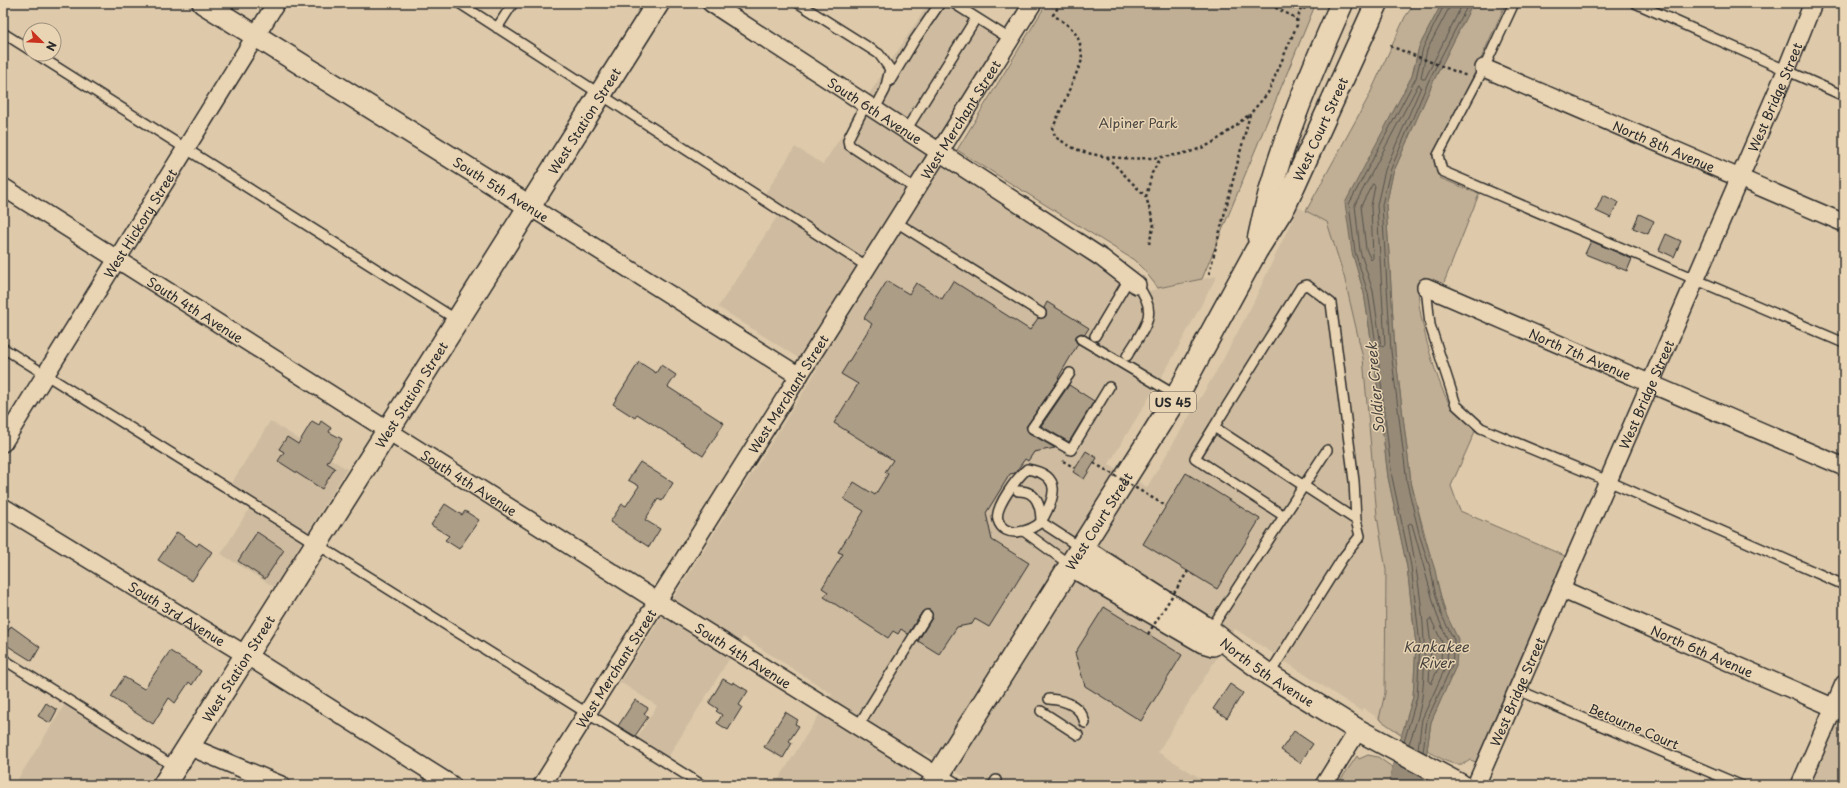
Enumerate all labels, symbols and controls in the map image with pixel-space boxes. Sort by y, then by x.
north arrow [22,22,62,62]
text: N [42,39,61,54]
street label: West Bridge Street [1743,39,1806,155]
street label: West Merchant Street [915,56,1005,183]
street label: West Station Street [543,63,625,178]
street label: South 6th Avenue [824,72,926,148]
street label: West Court Street [1288,74,1352,184]
park label: Alpiner Park [1098,113,1178,132]
street label: North 8th Avenue [1610,115,1718,176]
street label: South 5th Avenue [450,152,552,226]
street label: West Hickory Street [98,165,181,281]
street label: South 4th Avenue [144,271,247,346]
street label: North 7th Avenue [1526,323,1634,384]
street label: West Merchant Street [743,331,832,457]
street label: West Station Street [370,337,452,451]
street label: West Bridge Street [1614,337,1678,452]
water label: Soldier Creek [1360,340,1389,434]
road number: US 45 [1150,392,1196,412]
street label: South 4th Avenue [418,445,521,520]
street label: West Court Street [1060,468,1136,574]
street label: South 3rd Avenue [125,576,229,650]
street label: West Merchant Street [571,605,660,731]
street label: West Station Street [197,611,279,725]
street label: South 4th Avenue [692,618,795,692]
street label: North 6th Avenue [1648,620,1756,681]
street label: North 5th Avenue [1217,633,1318,710]
street label: West Bridge Street [1485,634,1549,749]
water label: Kankakee River [1403,636,1470,673]
street label: Betourne Court [1586,698,1682,754]

